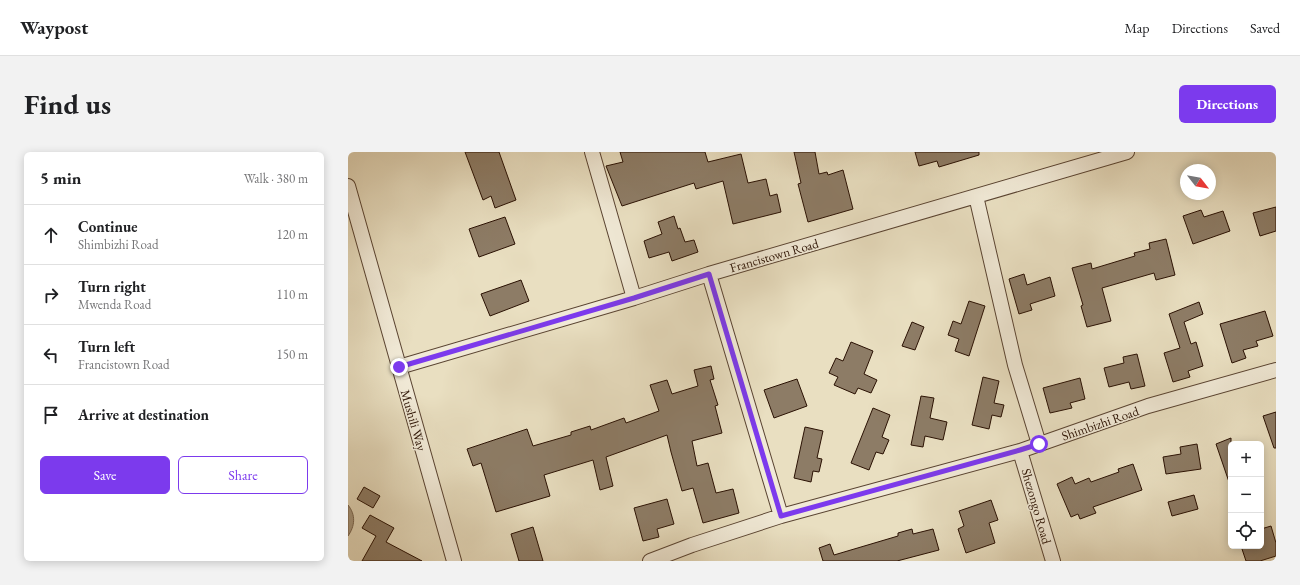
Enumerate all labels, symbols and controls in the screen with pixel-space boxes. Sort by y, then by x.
text: Waypost [20,15,88,40]
text: Map [1124,19,1150,37]
text: Directions [1172,19,1228,37]
text: Saved [1250,19,1280,37]
button: Directions [1179,85,1276,123]
text: Find us [24,86,111,122]
north arrow [1180,164,1216,200]
text: 5 min [40,167,81,189]
text: Walk · 380 m [244,170,308,187]
text: Continue [78,217,138,236]
icon: ahead [40,224,62,246]
text: 120 m [277,226,308,243]
street label: Francistown Road [728,235,821,276]
text: Shimbizhi Road [78,236,159,253]
text: Turn right [78,277,146,296]
icon: right [40,284,62,306]
text: 110 m [277,286,308,303]
text: Mwenda Road [78,296,151,313]
text: Turn left [78,337,135,356]
icon: left [40,344,62,366]
text: 150 m [277,346,308,363]
text: Francistown Road [78,356,170,373]
route end [390,358,408,376]
street label: Mushili Way [397,388,430,453]
street label: Shimbizhi Road [1059,402,1141,445]
icon: arrive [40,404,62,426]
text: Arrive at destination [78,405,209,424]
route start [1030,435,1048,453]
map controls [1228,441,1264,549]
button: + [1228,441,1264,477]
button: Save [40,456,170,494]
button: Share [178,456,308,494]
street label: Shezongo Road [1018,466,1056,546]
button: − [1228,477,1264,513]
button: locate [1228,513,1264,549]

